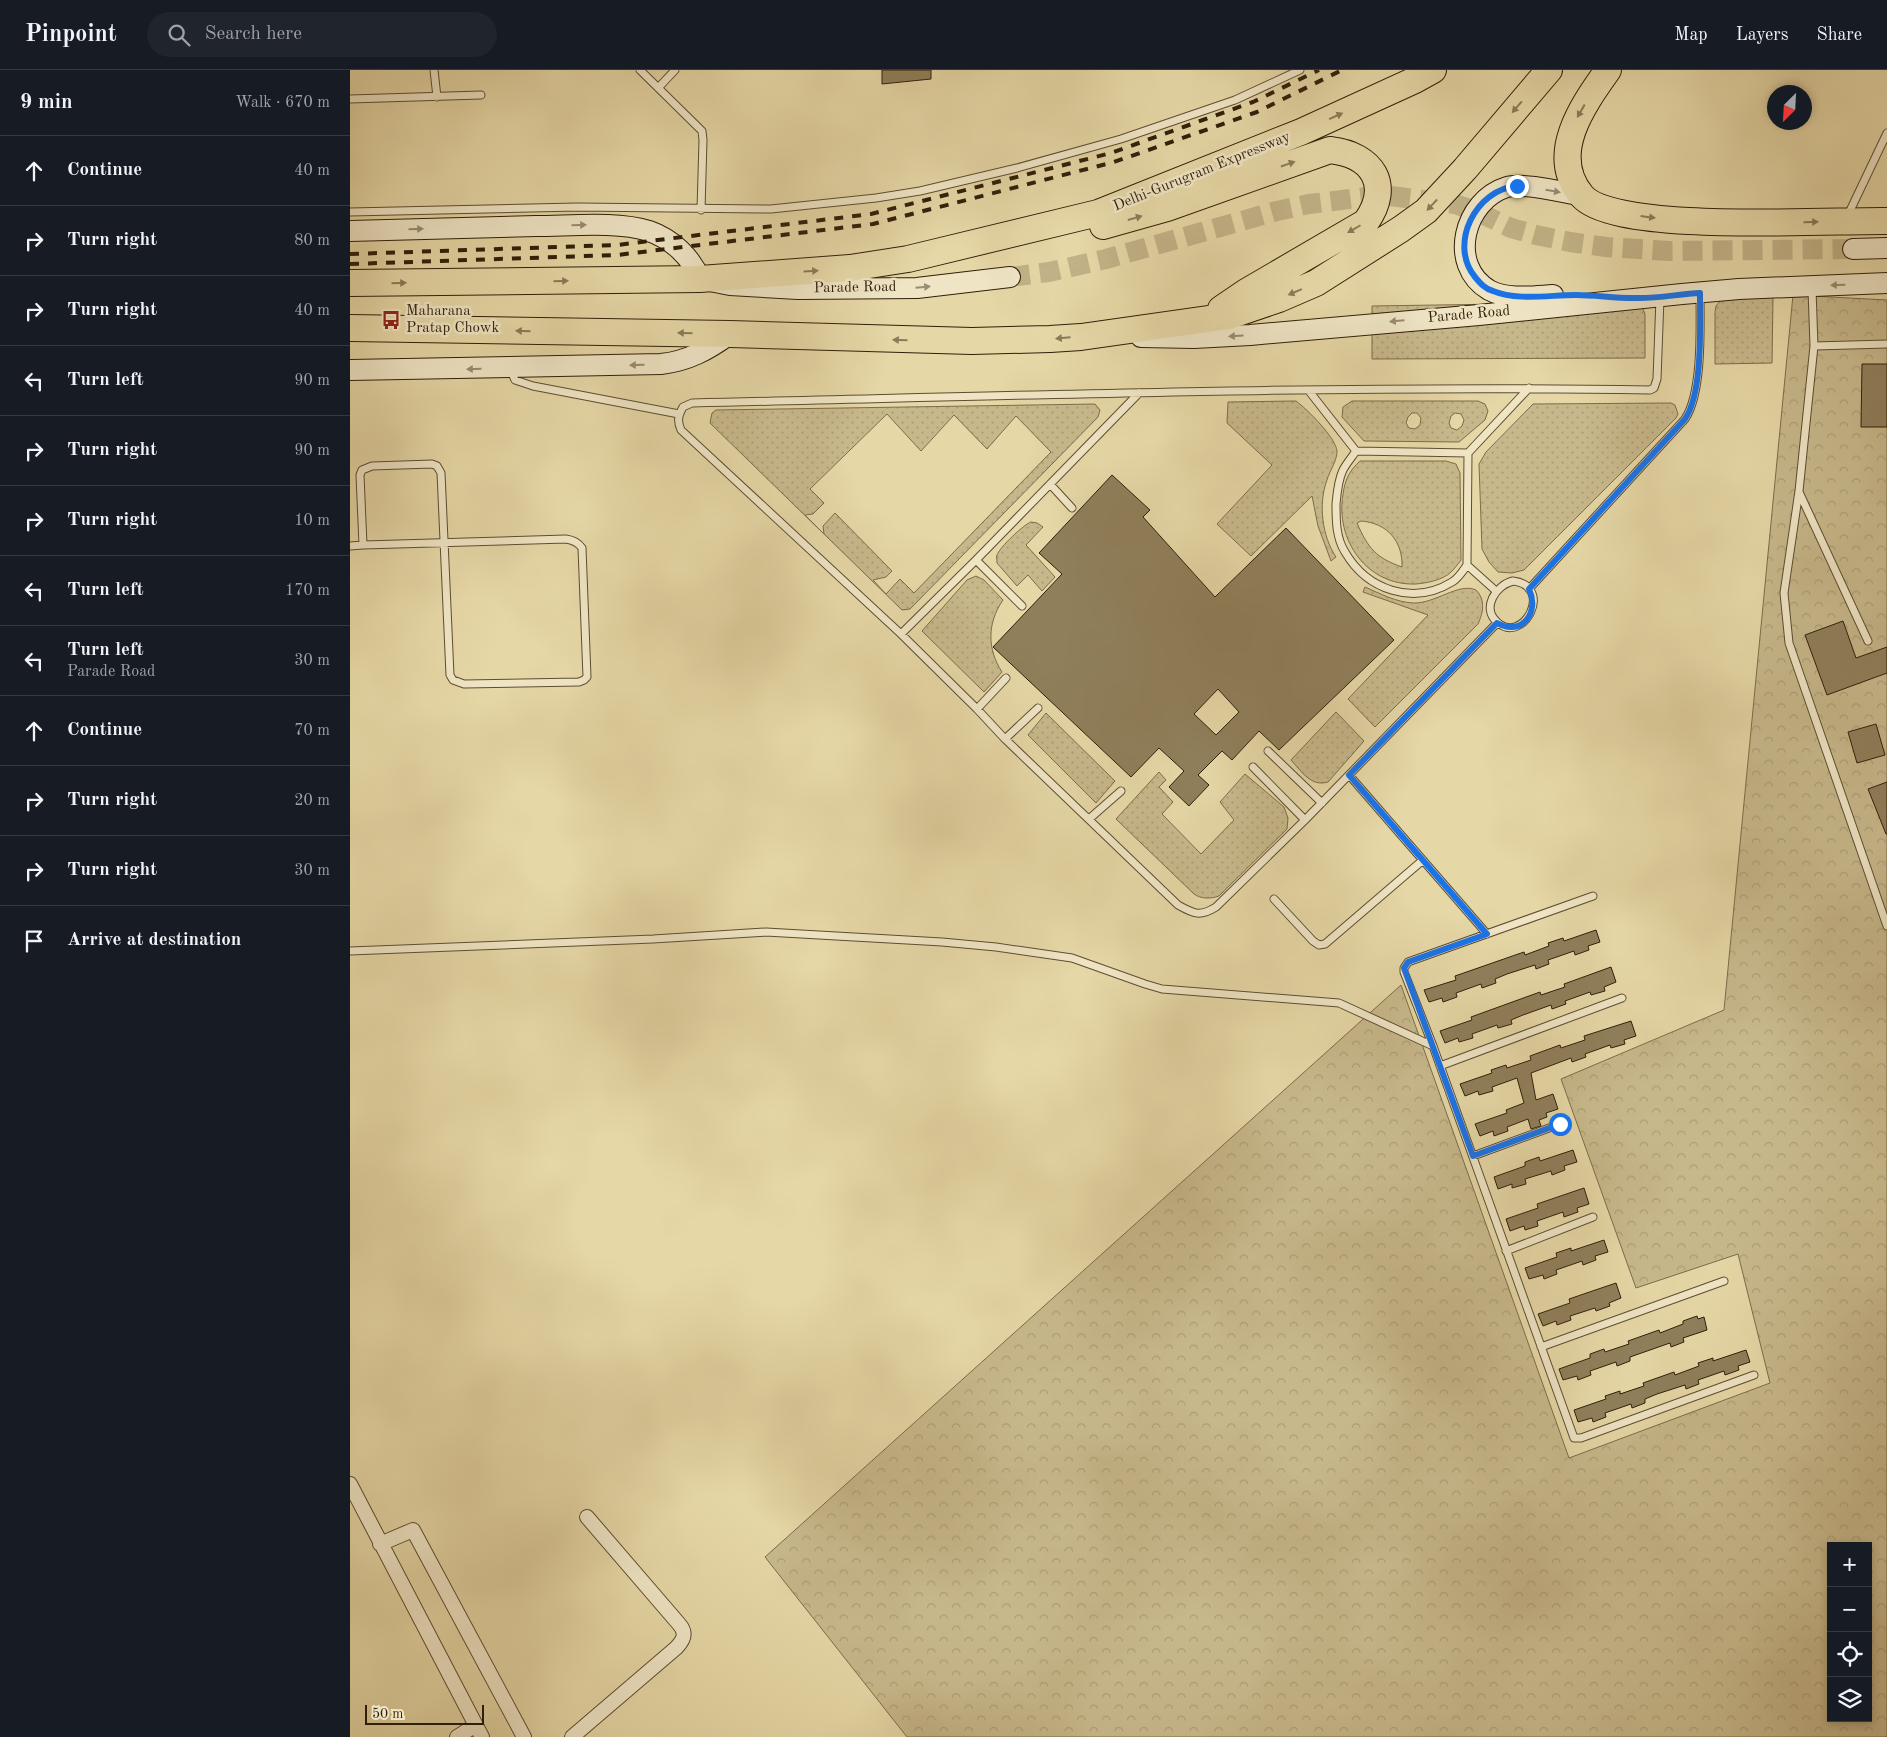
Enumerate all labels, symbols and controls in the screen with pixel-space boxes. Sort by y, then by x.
search box [147,12,497,57]
icon: search [165,21,193,49]
text: Pinpoint [25,23,117,47]
text: Search here [205,25,302,44]
text: Map [1674,26,1708,44]
text: Layers [1736,26,1788,44]
text: Share [1816,26,1862,44]
north arrow [1767,85,1812,130]
text: 9 min [20,92,73,113]
text: Walk · 670 m [235,95,330,111]
one-way arrow [1512,101,1523,113]
one-way arrow [1577,104,1586,117]
one-way arrow [1329,112,1343,120]
street label: Delhi-Gurugram Expressway [1111,130,1293,214]
icon: ahead [20,157,48,185]
one-way arrow [1281,160,1296,168]
text: Continue [67,161,142,180]
text: 40 m [294,163,330,179]
route end [1506,175,1529,198]
one-way arrow [1546,187,1562,195]
one-way arrow [1426,198,1438,210]
one-way arrow [1127,213,1142,221]
one-way arrow [1641,213,1657,221]
one-way arrow [1803,218,1819,226]
one-way arrow [571,221,587,229]
one-way arrow [408,225,424,233]
one-way arrow [1348,225,1361,234]
icon: right [20,227,48,255]
text: Turn right [67,231,157,250]
text: 80 m [294,233,330,249]
one-way arrow [803,266,819,274]
one-way arrow [553,277,569,285]
one-way arrow [391,279,407,287]
street label: Parade Road [813,280,897,296]
one-way arrow [1830,281,1846,289]
one-way arrow [915,283,931,291]
one-way arrow [1288,288,1302,296]
icon: right [20,297,48,325]
text: Turn right [67,301,157,320]
text: 40 m [294,303,330,319]
place label: Maharana Pratap Chowk [406,304,499,336]
street label: Parade Road [1427,304,1511,326]
bus stop icon: Maharana Pratap Chowk [380,309,402,331]
one-way arrow [1389,318,1405,326]
one-way arrow [515,326,531,334]
one-way arrow [677,329,693,337]
one-way arrow [1227,333,1243,341]
one-way arrow [1055,335,1071,343]
one-way arrow [892,336,908,344]
one-way arrow [628,361,644,369]
one-way arrow [466,365,482,373]
icon: left [20,367,48,395]
text: Turn left [67,371,144,390]
text: 90 m [294,373,330,389]
icon: right [20,437,48,465]
text: Turn right [67,441,157,460]
text: 90 m [294,443,330,459]
icon: right [20,507,48,535]
text: Turn right [67,511,157,530]
text: 10 m [294,513,330,529]
icon: left [20,577,48,605]
text: Turn left [67,581,144,600]
text: 170 m [285,583,330,599]
text: Turn left [67,641,144,660]
icon: left [20,647,48,675]
text: 30 m [294,653,330,669]
text: Parade Road [67,664,155,680]
icon: ahead [20,717,48,745]
text: Continue [67,721,142,740]
text: 70 m [294,723,330,739]
icon: right [20,787,48,815]
text: Turn right [67,791,157,810]
text: 20 m [294,793,330,809]
icon: right [20,857,48,885]
text: Turn right [67,861,157,880]
text: 30 m [294,863,330,879]
icon: arrive [20,927,48,955]
text: Arrive at destination [67,931,241,950]
route start [1549,1113,1572,1136]
map controls [1827,1542,1872,1722]
button: + [1827,1542,1872,1587]
button: − [1827,1587,1872,1632]
button: locate [1827,1632,1872,1677]
button: layers [1827,1677,1872,1722]
scale bar [365,1702,484,1725]
text: 50 m [372,1707,403,1721]

